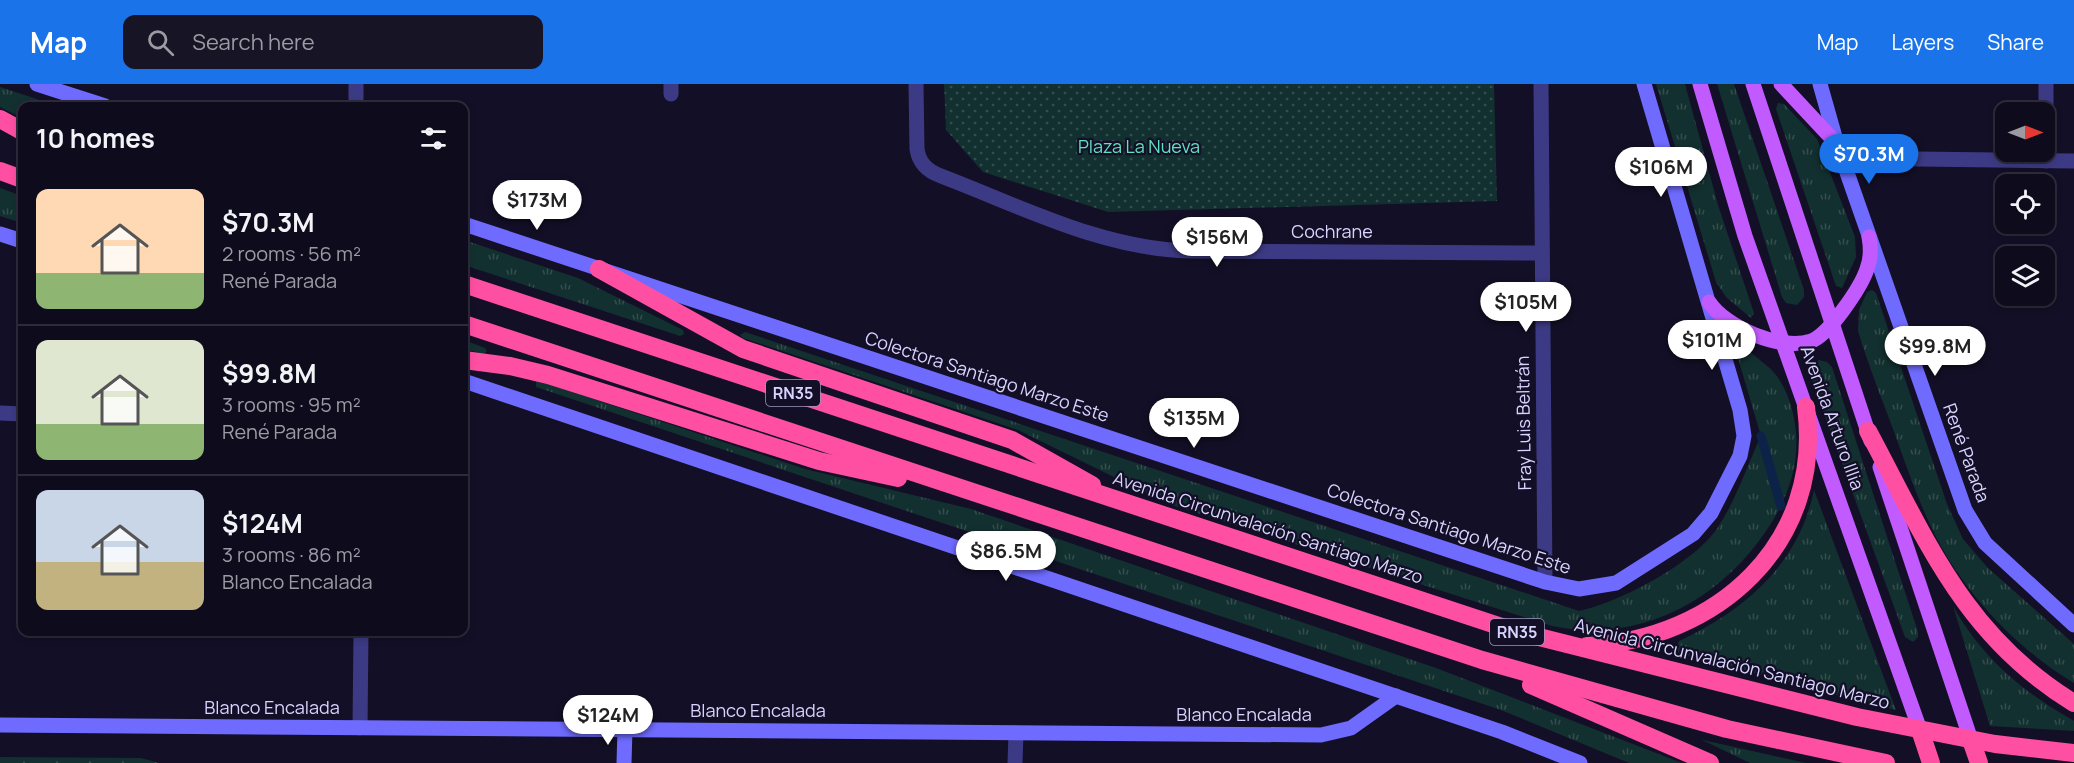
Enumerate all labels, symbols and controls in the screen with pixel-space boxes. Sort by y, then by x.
search box [123,15,543,69]
text: Map [30,23,87,61]
icon: search [144,26,177,59]
text: Search here [192,27,315,57]
text: Map [1817,28,1858,56]
text: Layers [1891,28,1954,56]
text: Share [1987,28,2044,56]
north arrow [1995,102,2055,162]
map controls [1995,102,2055,306]
text: 10 homes [36,120,155,156]
icon: filters [417,122,450,155]
park label: Plaza La Nueva [1078,134,1200,158]
pin: $70.3M [1820,134,1918,185]
text: $70.3M [1833,140,1905,167]
pin: $106M [1619,147,1703,198]
text: $106M [1629,153,1693,180]
button: locate [1995,174,2055,234]
pin: $173M [495,180,579,231]
text: $173M [507,186,567,213]
text: $70.3M [222,204,315,240]
icon: home [84,213,156,285]
pin: $156M [1175,217,1259,268]
street label: Cochrane [1291,219,1373,243]
text: $156M [1186,223,1248,250]
text: 2 rooms · 56 m² [222,240,361,267]
button: layers [1995,246,2055,306]
text: René Parada [222,267,337,294]
pin: $105M [1484,282,1568,333]
text: $105M [1494,288,1558,315]
pin: $101M [1670,320,1754,371]
street label: Colectora Santiago Marzo Este [862,325,1112,427]
text: $101M [1682,326,1742,353]
pin: $99.8M [1886,326,1984,377]
text: $99.8M [1899,332,1971,359]
street label: Avenida Arturo Illia [1796,342,1870,493]
text: $99.8M [222,355,317,391]
street label: Fray Luis Beltrán [1510,355,1536,491]
icon: home [84,364,156,436]
road number: RN35 [766,380,820,406]
text: 3 rooms · 95 m² [222,391,361,418]
pin: $135M [1152,398,1236,449]
street label: René Parada [1938,400,1996,505]
text: $135M [1163,404,1225,431]
text: René Parada [222,418,337,445]
street label: Avenida Circunvalación Santiago Marzo [1110,466,1426,589]
street label: Colectora Santiago Marzo Este [1324,477,1574,579]
text: $124M [222,505,303,541]
icon: home [84,514,156,586]
pin: $86.5M [957,531,1055,582]
text: $86.5M [970,537,1042,564]
text: 3 rooms · 86 m² [222,541,361,568]
text: Blanco Encalada [222,568,373,595]
street label: Avenida Circunvalación Santiago Marzo [1572,612,1893,714]
road number: RN35 [1490,619,1544,645]
street label: Blanco Encalada [204,695,340,719]
pin: $124M [566,695,650,746]
street label: Blanco Encalada [690,698,826,722]
text: $124M [577,701,639,728]
street label: Blanco Encalada [1176,702,1312,726]

